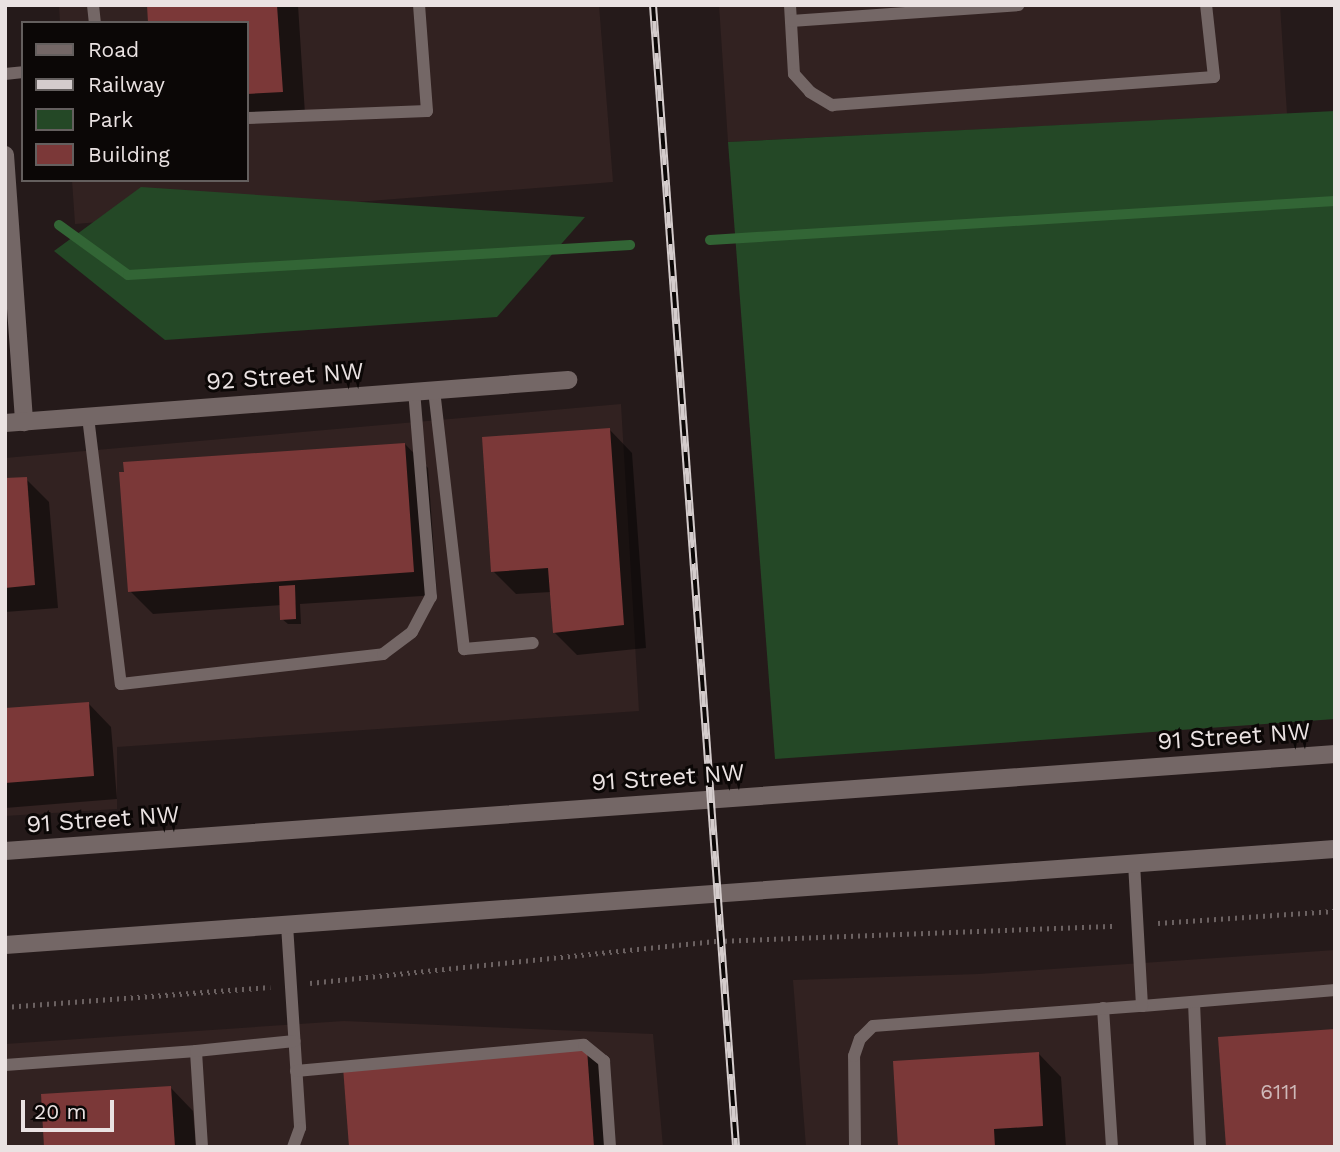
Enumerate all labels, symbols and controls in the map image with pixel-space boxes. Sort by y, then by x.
legend [21,21,248,182]
text: Road [88,37,139,62]
text: Railway [88,72,165,97]
text: Park [88,107,133,132]
text: Building [88,142,170,167]
street label: 92 Street NW [205,357,365,397]
street label: 91 Street NW [1156,717,1312,757]
street label: 91 Street NW [590,758,746,798]
street label: 91 Street NW [25,800,181,840]
house number: 6111 [1260,1079,1298,1105]
scale bar [24,1086,117,1130]
text: 20 m [34,1099,86,1124]

